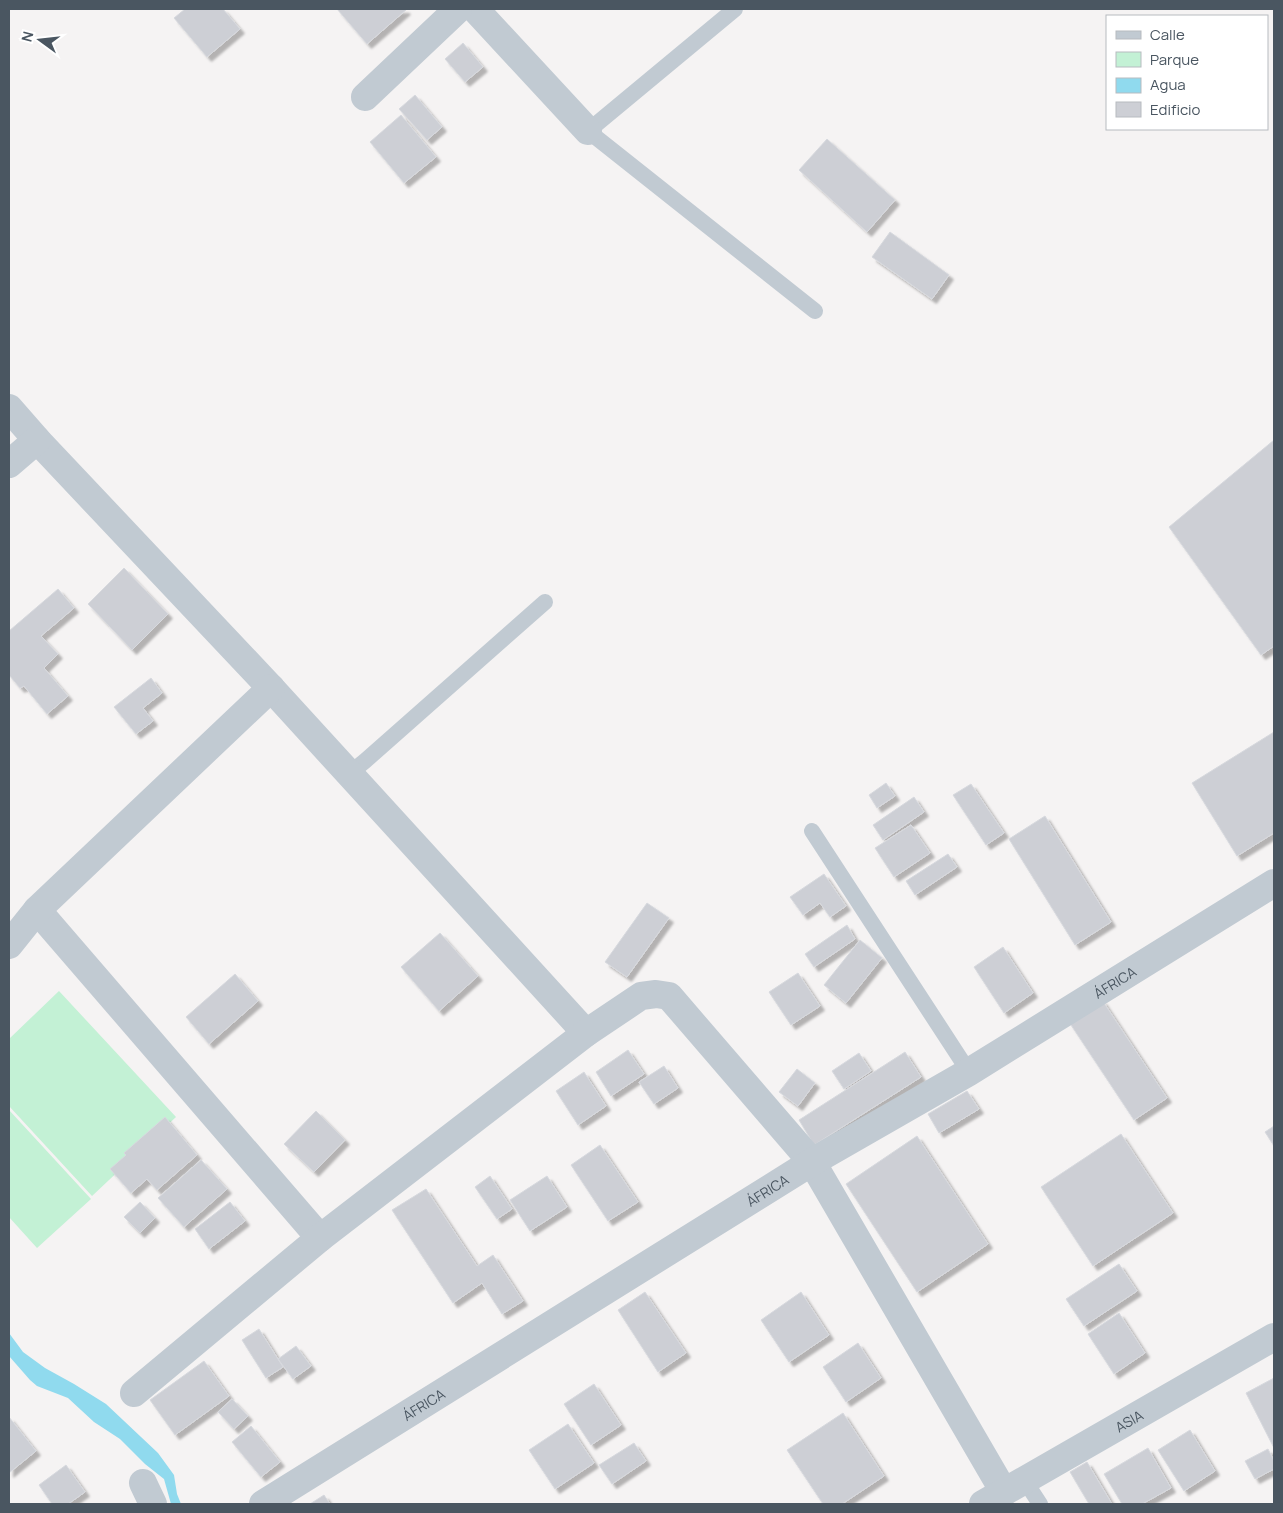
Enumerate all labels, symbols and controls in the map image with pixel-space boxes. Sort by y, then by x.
north arrow [15,15,65,65]
legend [1106,15,1268,130]
text: Calle [1150,24,1185,45]
text: N [16,29,37,44]
text: Parque [1150,49,1199,70]
text: Agua [1150,74,1186,95]
text: Edificio [1150,99,1201,120]
street label: ÁFRICA [1090,961,1139,1002]
street label: ÁFRICA [742,1169,792,1210]
street label: ÁFRICA [399,1384,448,1424]
street label: ASIA [1111,1405,1146,1436]

